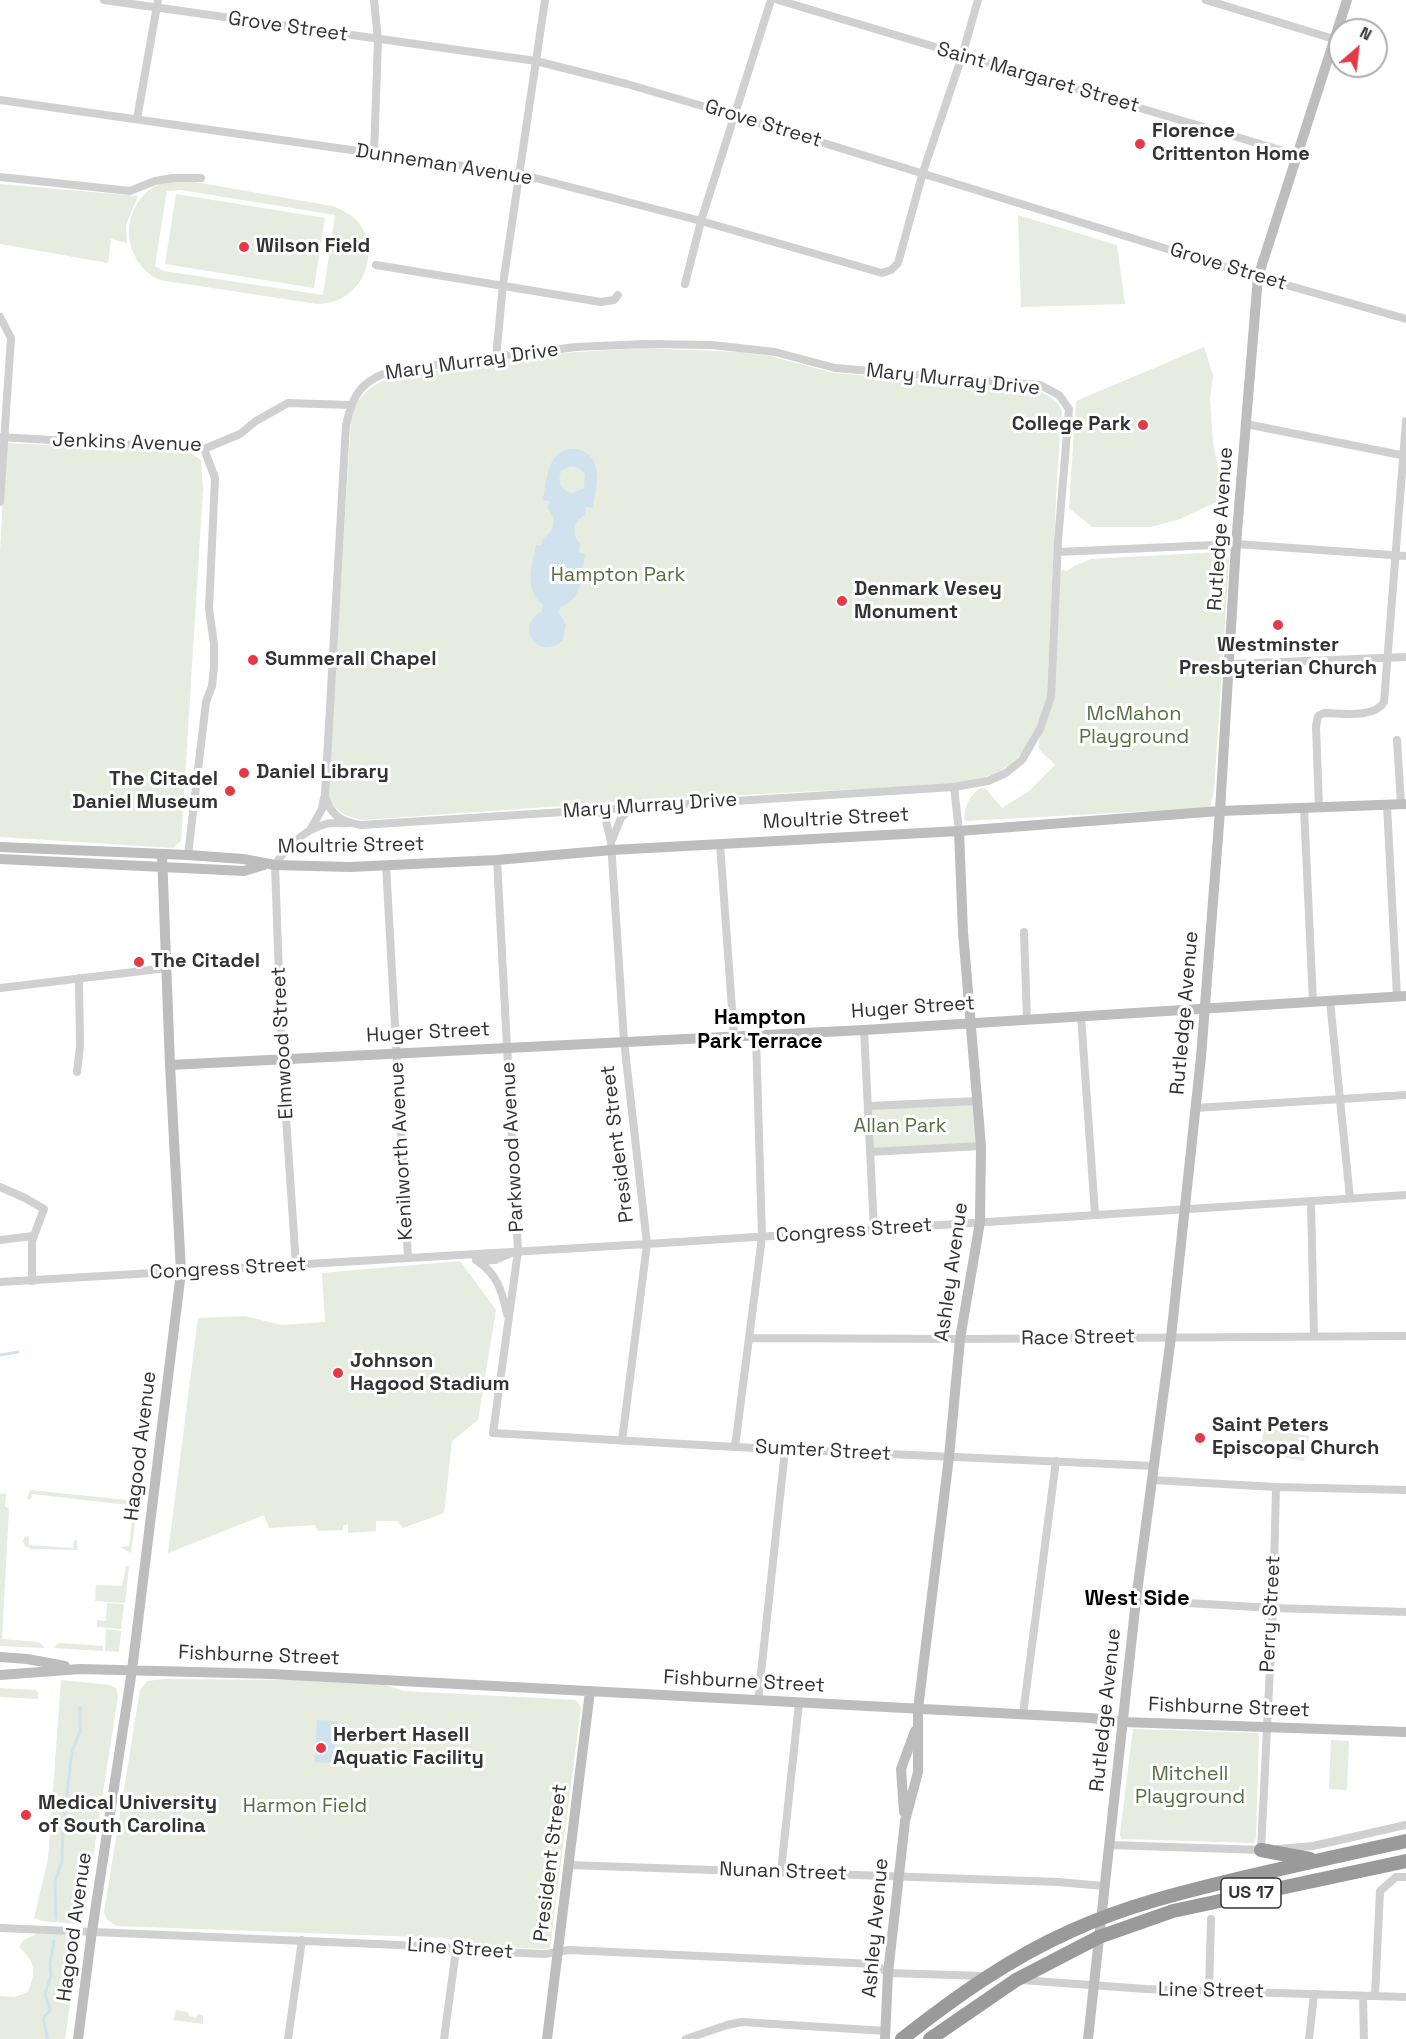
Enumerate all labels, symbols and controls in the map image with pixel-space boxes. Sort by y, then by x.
street label: Grove Street [227,7,349,47]
north arrow [1328,18,1388,78]
text: N [1356,22,1375,45]
street label: Saint Margaret Street [934,38,1142,118]
street label: Grove Street [702,95,824,153]
place label: Florence Crittenton Home [1152,120,1310,167]
marker: Florence Crittenton Home [1133,137,1147,151]
street label: Dunneman Avenue [354,139,534,191]
place label: Wilson Field [256,235,370,259]
street label: Grove Street [1167,238,1289,296]
marker: Wilson Field [237,240,251,254]
street label: Mary Murray Drive [384,338,560,386]
street label: Mary Murray Drive [865,359,1041,401]
place label: College Park [1012,413,1131,437]
marker: College Park [1136,418,1150,432]
street label: Jenkins Avenue [52,428,202,458]
street label: Rutledge Avenue [1203,446,1239,612]
park label: Hampton Park [551,564,685,588]
place label: Denmark Vesey Monument [854,578,1002,625]
marker: Denmark Vesey Monument [835,594,849,608]
marker: Westminster Presbyterian Church [1271,618,1285,632]
place label: Westminster Presbyterian Church [1179,634,1377,681]
place label: Summerall Chapel [265,648,436,672]
marker: Summerall Chapel [246,653,260,667]
park label: McMahon Playground [1079,703,1189,750]
place label: Daniel Library [256,761,389,785]
marker: Daniel Library [237,766,251,780]
place label: The Citadel Daniel Museum [72,768,218,815]
marker: The Citadel Daniel Museum [223,784,237,798]
street label: Mary Murray Drive [562,788,738,824]
street label: Moultrie Street [762,803,910,835]
street label: Moultrie Street [278,833,424,859]
street label: Rutledge Avenue [1166,930,1204,1096]
place label: The Citadel [151,950,260,974]
marker: The Citadel [132,955,146,969]
street label: Elmwood Street [267,966,299,1120]
street label: Huger Street [850,992,976,1024]
district label: Hampton Park Terrace [697,1005,823,1055]
street label: Huger Street [366,1018,490,1048]
street label: Kenilworth Avenue [385,1061,419,1241]
street label: Parkwood Avenue [497,1061,529,1233]
street label: President Street [596,1064,640,1224]
park label: Allan Park [854,1115,946,1139]
street label: Ashley Avenue [930,1201,974,1343]
street label: Congress Street [775,1214,933,1248]
street label: Congress Street [149,1253,307,1285]
street label: Race Street [1021,1325,1135,1351]
place label: Johnson Hagood Stadium [350,1350,510,1397]
marker: Johnson Hagood Stadium [331,1366,345,1380]
street label: Hagood Avenue [120,1370,162,1522]
place label: Saint Peters Episcopal Church [1212,1414,1379,1461]
marker: Saint Peters Episcopal Church [1193,1431,1207,1445]
street label: Sumter Street [755,1435,891,1467]
street label: Perry Street [1256,1555,1286,1673]
district label: West Side [1084,1586,1190,1612]
street label: Rutledge Avenue [1085,1627,1127,1793]
street label: Fishburne Street [178,1641,340,1671]
street label: Fishburne Street [663,1666,825,1698]
street label: Fishburne Street [1148,1693,1310,1723]
place label: Herbert Hasell Aquatic Facility [333,1724,484,1771]
marker: Herbert Hasell Aquatic Facility [314,1741,328,1755]
park label: Mitchell Playground [1135,1763,1245,1810]
street label: President Street [529,1783,573,1943]
place label: Medical University of South Carolina [38,1792,217,1839]
park label: Harmon Field [243,1795,367,1819]
marker: Medical University of South Carolina [19,1808,33,1822]
street label: Hagood Avenue [53,1851,97,2003]
street label: Ashley Avenue [858,1857,894,1999]
street label: Nunan Street [719,1858,847,1886]
road number: US 17 [1221,1878,1281,1908]
street label: Line Street [406,1933,514,1965]
street label: Line Street [1158,1978,1264,2004]

